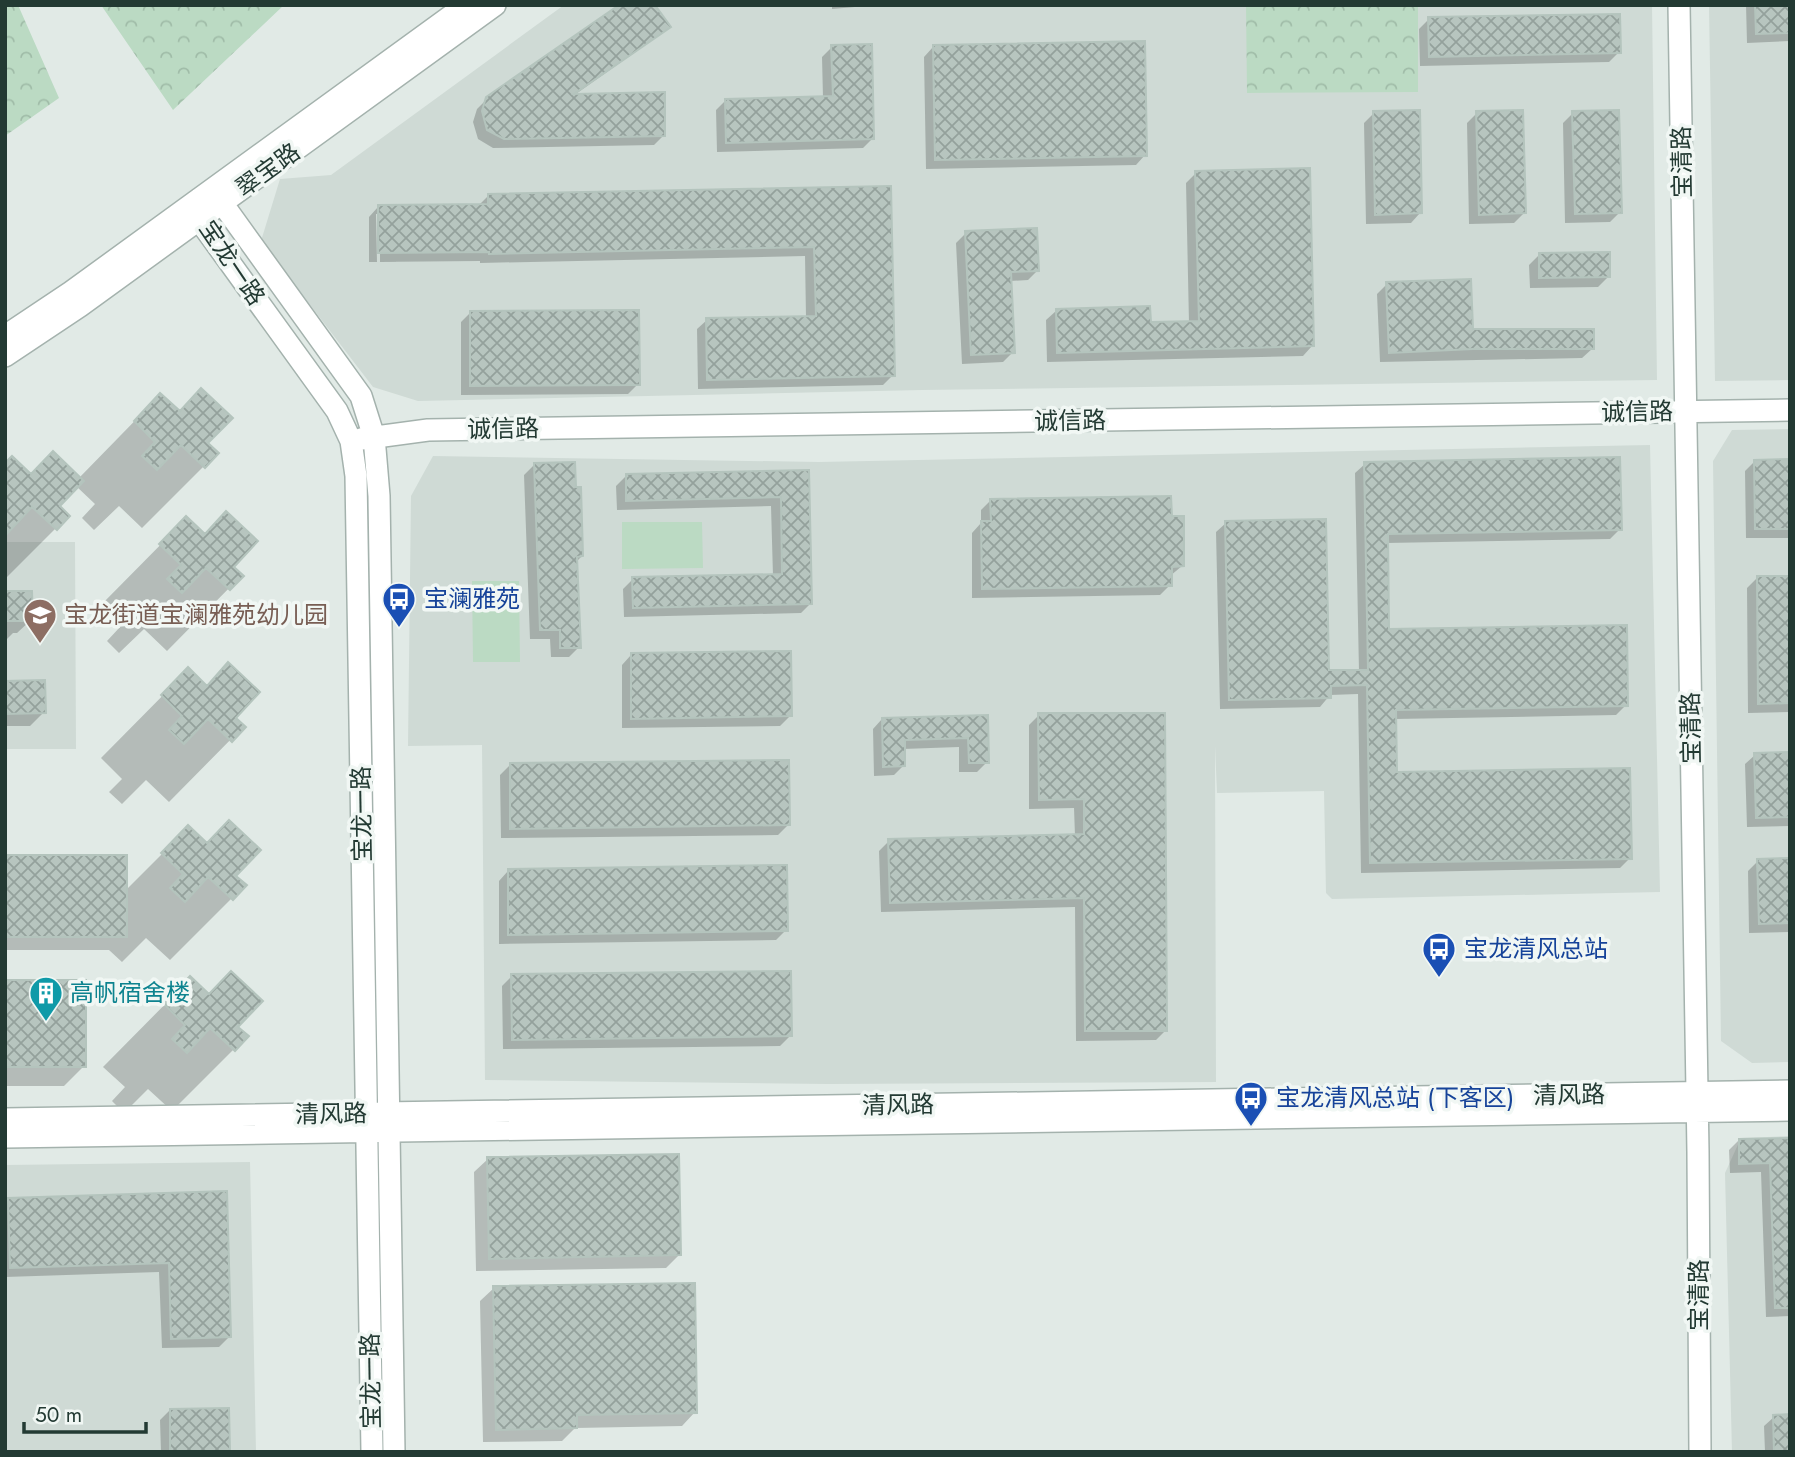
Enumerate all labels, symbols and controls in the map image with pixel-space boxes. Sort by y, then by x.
street label: 宝清路 [1663,126,1700,198]
street label: 翠宝路 [228,134,307,205]
street label: 宝龙一路 [191,213,274,312]
street label: 诚信路 [1601,393,1673,430]
street label: 诚信路 [1034,402,1106,439]
street label: 诚信路 [467,410,539,447]
bus stop icon: 宝澜雅苑 [380,580,418,629]
place label: 宝澜雅苑 [424,581,520,616]
school or university icon: 宝龙街道宝澜雅苑幼儿园 [21,596,59,645]
place label: 宝龙街道宝澜雅苑幼儿园 [64,597,328,632]
street label: 宝清路 [1672,692,1709,764]
street label: 宝龙一路 [343,766,380,862]
bus stop icon: 宝龙清风总站 [1420,930,1458,979]
place label: 宝龙清风总站 [1464,931,1608,966]
building icon: 高帆宿舍楼 [27,974,65,1023]
place label: 高帆宿舍楼 [70,975,190,1010]
street label: 清风路 [1533,1076,1605,1113]
bus stop icon: 宝龙清风总站 (下客区) [1232,1079,1270,1128]
place label: 宝龙清风总站 (下客区) [1276,1080,1514,1115]
street label: 清风路 [862,1086,934,1123]
street label: 清风路 [295,1095,367,1132]
street label: 宝清路 [1681,1259,1716,1331]
street label: 宝龙一路 [352,1333,389,1429]
scale bar [24,1390,147,1434]
text: 50 m [35,1400,82,1430]

